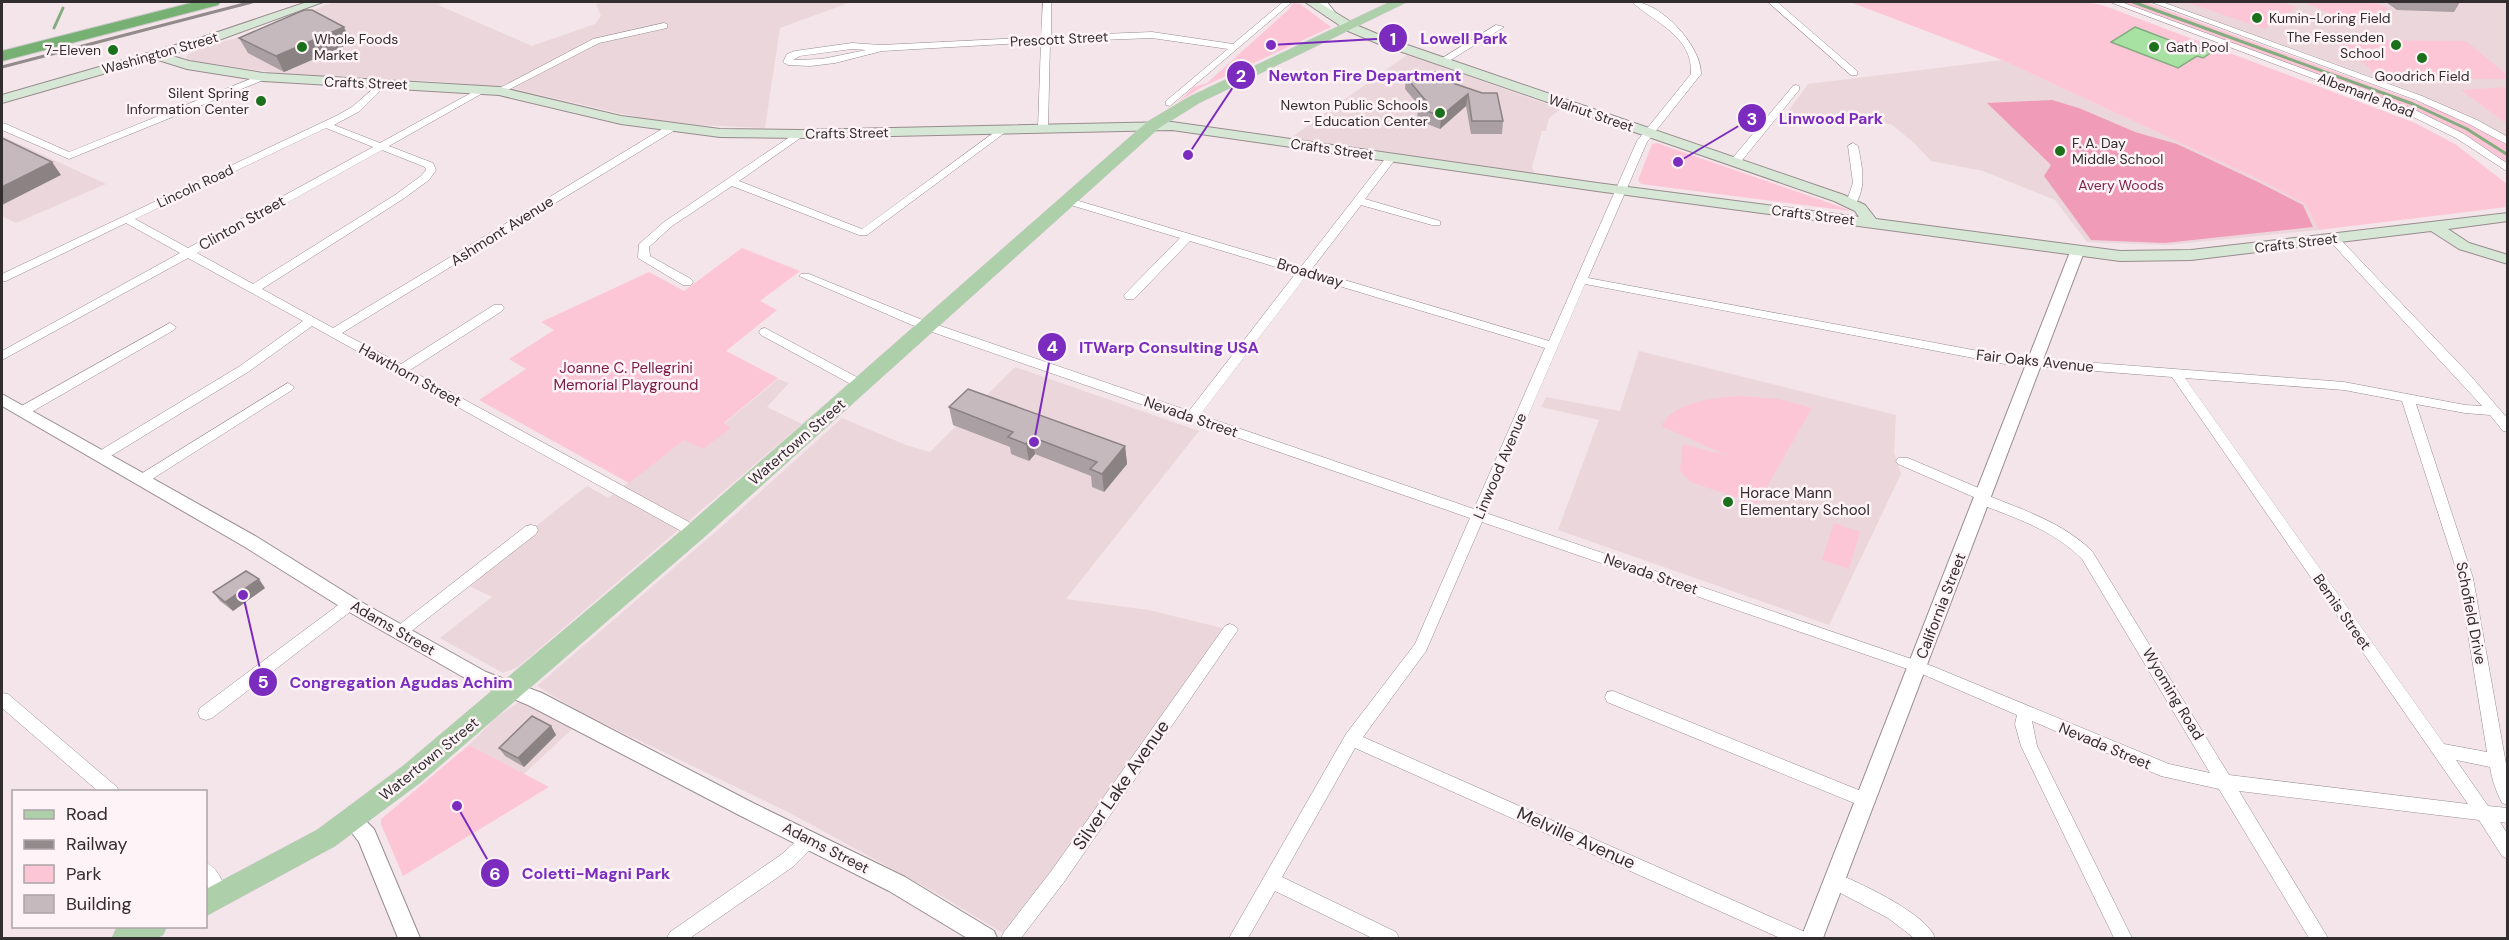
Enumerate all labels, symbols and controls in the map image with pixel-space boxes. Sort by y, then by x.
place label: Kumin-Loring Field [2269,9,2391,27]
marker: Kumin-Loring Field [2250,11,2264,25]
callout: Lowell Park [1378,21,1520,55]
street label: Prescott Street [1009,27,1109,51]
text: 1 [1390,27,1396,51]
street label: Washington Street [100,28,220,78]
text: Lowell Park [1420,28,1508,49]
place label: The Fessenden School [2286,28,2384,62]
place label: Whole Foods Market [314,30,398,64]
place label: Gath Pool [2166,38,2229,56]
marker: The Fessenden School [2389,38,2403,52]
marker: Whole Foods Market [295,40,309,54]
marker: Gath Pool [2147,40,2161,54]
place label: 7-Eleven [45,41,101,59]
marker: 7-Eleven [106,43,120,57]
marker: Goodrich Field [2415,51,2429,65]
callout: Newton Fire Department [1226,58,1473,92]
text: 2 [1236,64,1246,88]
text: Newton Fire Department [1268,65,1462,86]
place label: Goodrich Field [2374,67,2470,85]
street label: Albemarle Road [2315,68,2417,122]
street label: Crafts Street [324,73,408,93]
place label: Silent Spring Information Center [126,84,249,118]
street label: Walnut Street [1546,90,1636,136]
marker: Silent Spring Information Center [254,94,268,108]
place label: Newton Public Schools - Education Center [1281,96,1428,130]
callout: Linwood Park [1737,101,1895,135]
marker: Newton Public Schools - Education Center [1433,106,1447,120]
text: 3 [1747,107,1757,131]
text: Linwood Park [1779,108,1884,129]
street label: Crafts Street [805,123,889,143]
street label: Crafts Street [1289,134,1375,164]
place label: F. A. Day Middle School [2072,134,2163,168]
marker: F. A. Day Middle School [2053,144,2067,158]
street label: Lincoln Road [154,160,236,212]
park label: Avery Woods [2078,176,2164,194]
street label: Clinton Street [195,191,289,255]
street label: Ashmont Avenue [447,191,557,271]
street label: Crafts Street [1770,201,1856,229]
street label: Crafts Street [2253,229,2339,257]
street label: Broadway [1274,253,1346,293]
callout: ITWarp Consulting USA [1037,330,1271,364]
text: 4 [1046,335,1058,359]
text: ITWarp Consulting USA [1079,337,1259,358]
street label: Hawthorn Street [355,339,465,411]
street label: Fair Oaks Avenue [1975,345,2095,377]
park label: Joanne C. Pellegrini Memorial Playground [553,358,699,395]
street label: Nevada Street [1141,392,1241,443]
street label: Watertown Street [744,394,850,490]
street label: Linwood Avenue [1469,410,1531,522]
place label: Horace Mann Elementary School [1740,483,1870,520]
marker: Horace Mann Elementary School [1721,495,1735,509]
street label: Nevada Street [1601,549,1701,600]
street label: California Street [1912,550,1970,662]
street label: Schofield Drive [2451,560,2491,666]
street label: Bemis Street [2308,570,2376,654]
street label: Adams Street [347,596,439,660]
street label: Wyoming Road [2138,644,2208,744]
callout: Congregation Agudas Achim [248,665,525,699]
text: 5 [257,670,269,694]
text: Congregation Agudas Achim [289,672,513,693]
street label: Watertown Street [375,713,483,805]
street label: Silver Lake Avenue [1067,715,1175,855]
street label: Nevada Street [2056,718,2154,774]
legend [12,790,207,928]
street label: Melville Avenue [1513,801,1639,875]
text: Road [66,802,108,826]
street label: Adams Street [779,818,873,878]
text: Railway [66,832,128,856]
callout: Coletti-Magni Park [480,856,682,890]
text: Park [66,862,102,886]
text: 6 [489,862,501,886]
text: Coletti-Magni Park [522,863,671,884]
text: Building [66,892,131,916]

